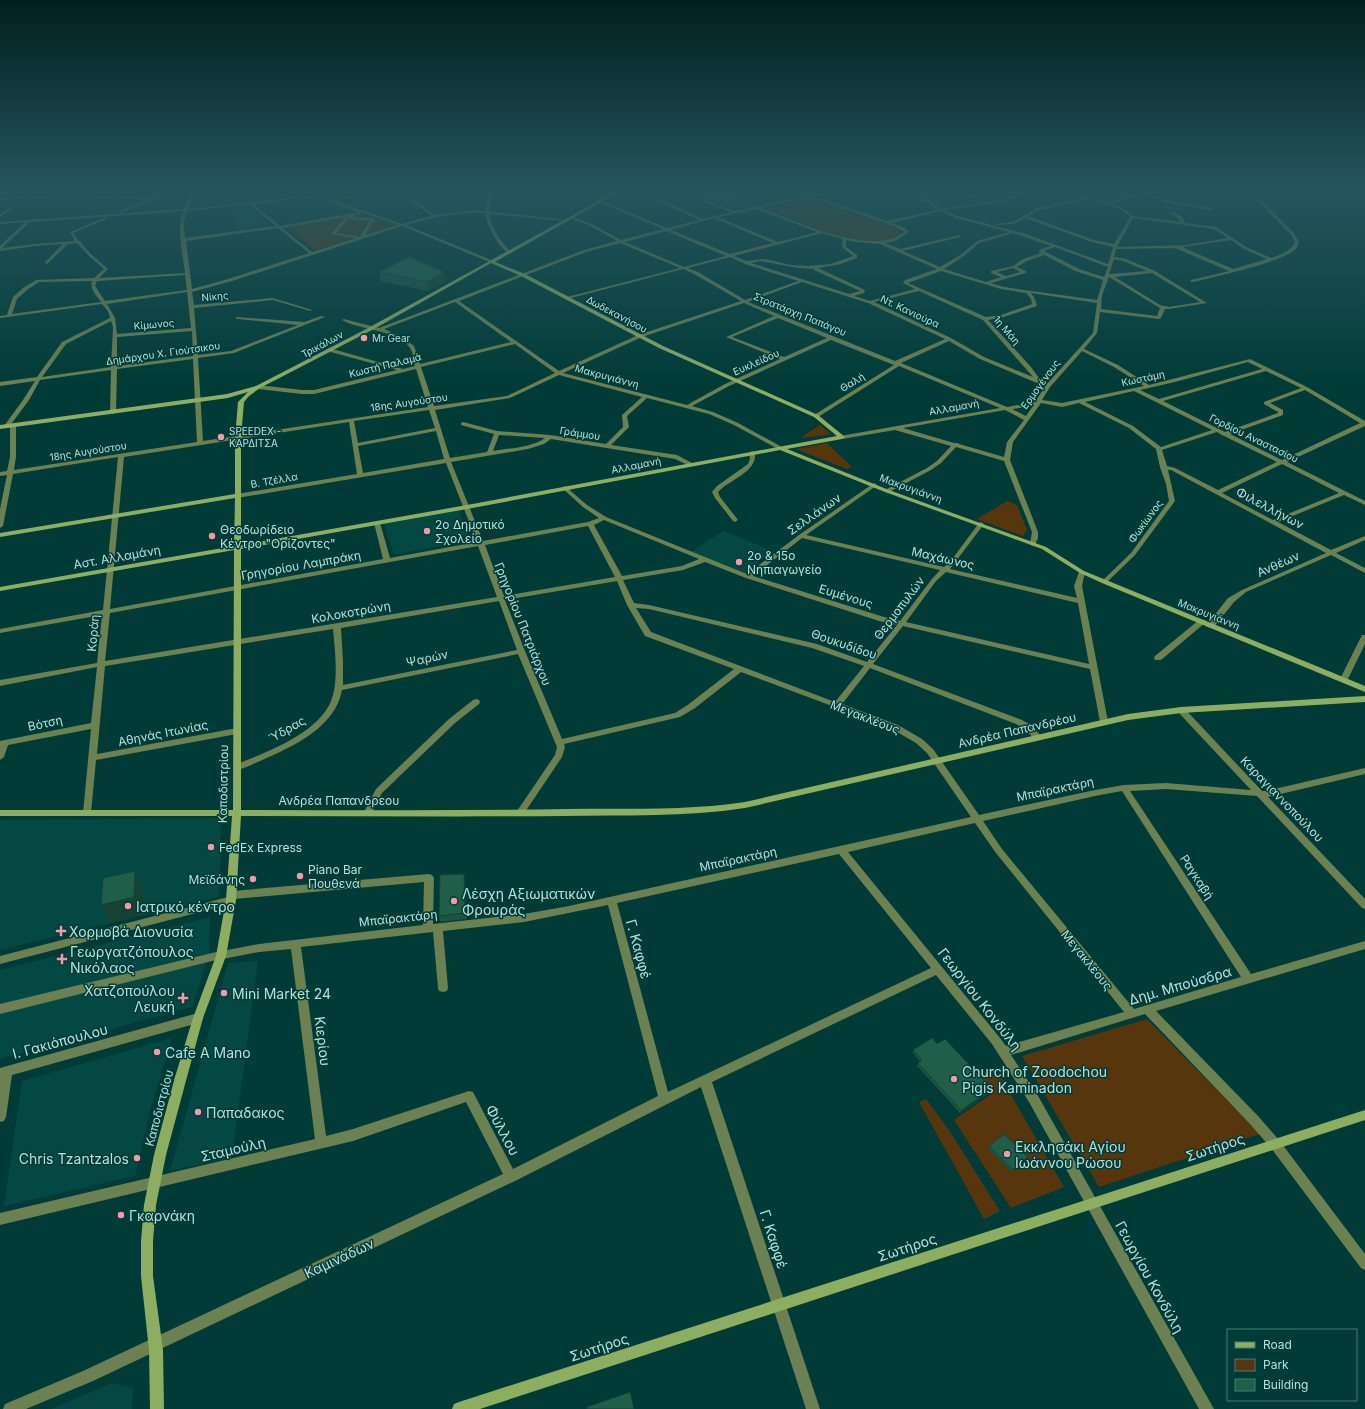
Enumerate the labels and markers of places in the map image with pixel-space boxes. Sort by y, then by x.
place label: Mr Gear [372,332,411,344]
marker: Mr Gear [359,333,369,343]
place label: SPEEDEX - ΚΑΡΔΙΤΣΑ [229,425,281,449]
marker: SPEEDEX - ΚΑΡΔΙΤΣΑ [216,432,226,442]
place label: 2ο Δημοτικό Σχολείο [435,517,505,546]
place label: Θεοδωρίδειο Κέντρο "Ορίζοντες" [220,522,336,551]
marker: 2ο Δημοτικό Σχολείο [422,526,432,536]
marker: Θεοδωρίδειο Κέντρο "Ορίζοντες" [207,531,217,541]
place label: 2ο & 15ο Νηπιαγωγείο [747,548,822,577]
marker: 2ο & 15ο Νηπιαγωγείο [734,557,744,567]
place label: FedEx Express [219,840,302,855]
marker: FedEx Express [206,842,216,852]
place label: Piano Bar Πουθενά [308,862,363,891]
marker: Piano Bar Πουθενά [295,871,305,881]
place label: Μεϊδάνης [188,872,245,887]
marker: Μεϊδάνης [248,874,258,884]
place label: Λέσχη Αξιωματικών Φρουράς [462,885,595,918]
marker: Λέσχη Αξιωματικών Φρουράς [449,896,459,906]
place label: Ιατρικό κέντρο [136,898,235,915]
marker: Ιατρικό κέντρο [123,901,133,911]
place label: Χορμοβά Διονυσία [69,923,193,940]
marker: Χορμοβά Διονυσία [56,926,66,936]
place label: Γεωργατζόπουλος Νικόλαος [70,943,194,976]
marker: Γεωργατζόπουλος Νικόλαος [57,954,67,964]
place label: Χατζοπούλου Λευκή [84,982,175,1015]
place label: Mini Market 24 [232,985,331,1002]
marker: Mini Market 24 [219,988,229,998]
marker: Χατζοπούλου Λευκή [178,993,188,1003]
place label: Cafe A Mano [165,1044,251,1061]
marker: Cafe A Mano [152,1047,162,1057]
place label: Church of Zoodochou Pigis Kaminadon [962,1063,1107,1096]
marker: Church of Zoodochou Pigis Kaminadon [949,1074,959,1084]
place label: Παπαδακος [206,1104,285,1121]
marker: Παπαδακος [193,1107,203,1117]
place label: Εκκλησάκι Αγίου Ιωάννου Ρώσου [1015,1138,1126,1171]
marker: Εκκλησάκι Αγίου Ιωάννου Ρώσου [1002,1149,1012,1159]
place label: Chris Tzantzalos [19,1150,129,1167]
marker: Chris Tzantzalos [132,1153,142,1163]
place label: Γκαρνάκη [129,1207,195,1224]
marker: Γκαρνάκη [116,1210,126,1220]

